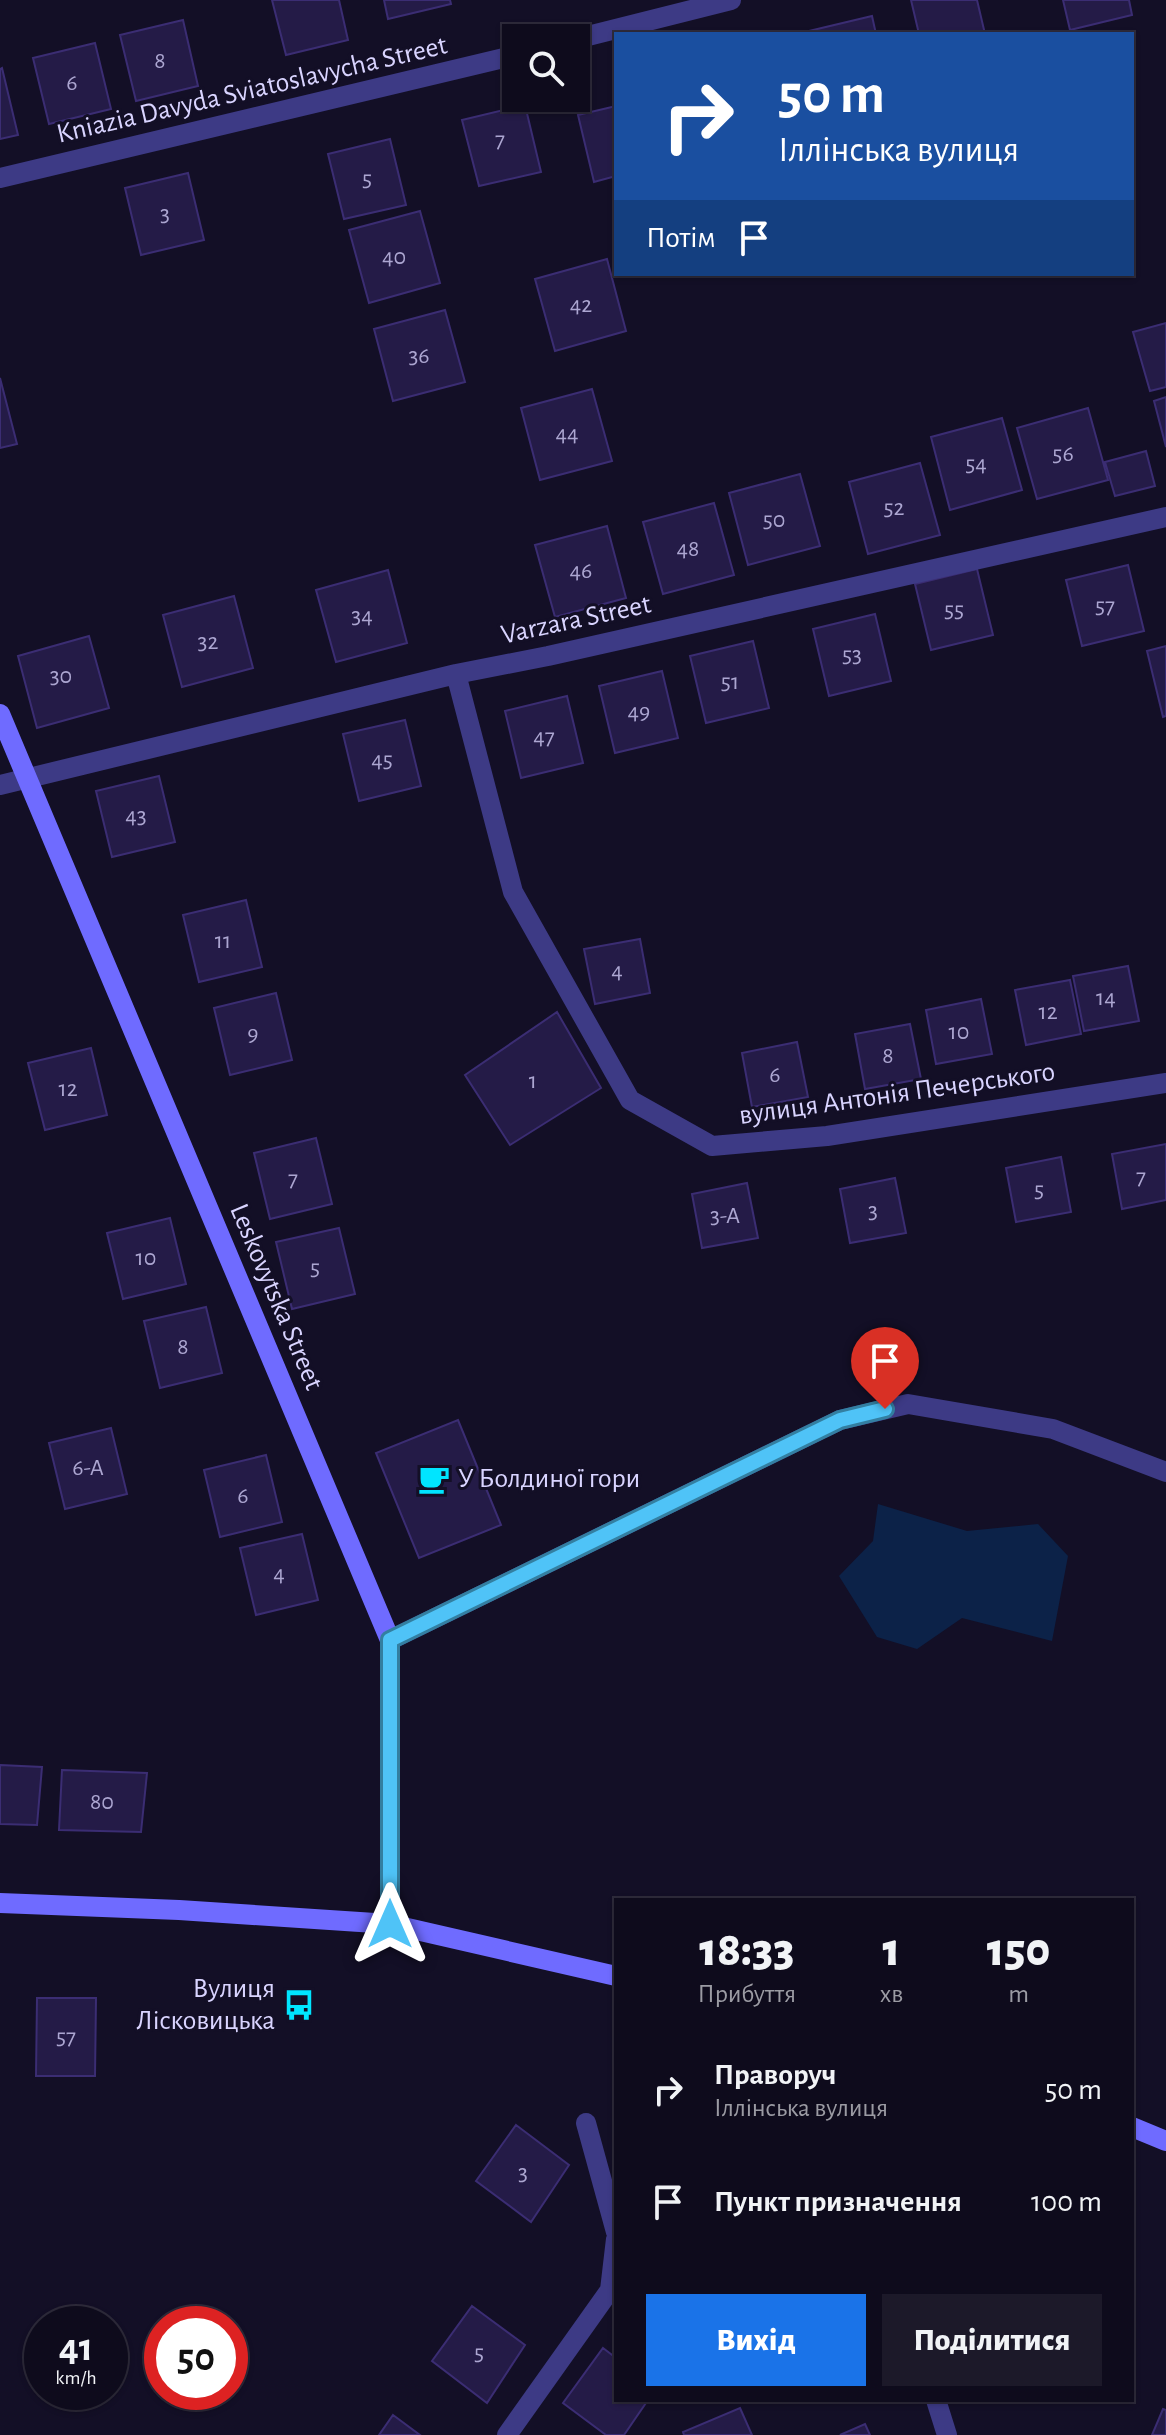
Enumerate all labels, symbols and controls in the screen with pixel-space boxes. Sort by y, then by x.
map controls [502,24,590,112]
button: search [502,24,590,112]
street label: Kniazia Davyda Sviatoslavycha Street [54,31,450,149]
house number: 8 [154,49,166,73]
icon: right [646,64,750,168]
text: 50 m [778,67,885,123]
house number: 6 [66,71,78,95]
house number: 7 [495,128,505,152]
text: Іллінська вулиця [778,132,1019,168]
house number: 5 [362,167,372,191]
house number: 3 [160,202,170,226]
icon: arrive [732,216,776,260]
text: Потім [646,223,716,253]
house number: 40 [382,245,406,269]
house number: 42 [570,293,592,317]
house number: 36 [408,344,430,368]
house number: 44 [555,422,579,446]
house number: 56 [1052,442,1074,466]
house number: 54 [965,452,987,476]
house number: 52 [884,496,905,520]
house number: 50 [763,508,785,532]
house number: 48 [677,537,699,561]
house number: 46 [570,559,592,583]
street label: Varzara Street [499,590,654,650]
house number: 57 [1095,594,1115,618]
house number: 55 [944,598,964,622]
house number: 34 [351,604,373,628]
house number: 32 [198,630,218,654]
house number: 53 [842,643,862,667]
house number: 30 [50,664,72,688]
house number: 51 [721,670,739,694]
house number: 49 [628,700,650,724]
house number: 47 [533,725,555,749]
house number: 45 [371,748,393,772]
house number: 43 [125,804,147,828]
house number: 11 [215,929,231,953]
house number: 4 [611,959,623,983]
house number: 14 [1096,986,1116,1010]
house number: 12 [1038,1000,1058,1024]
house number: 10 [949,1020,969,1044]
house number: 9 [247,1022,259,1046]
house number: 8 [882,1044,894,1068]
street label: вулиця Антонія Печерського [737,1058,1057,1130]
house number: 6 [769,1063,781,1087]
house number: 1 [529,1069,537,1093]
house number: 12 [58,1077,78,1101]
house number: 7 [1136,1165,1146,1189]
house number: 7 [288,1167,298,1191]
house number: 5 [1034,1178,1044,1202]
house number: 3 [868,1199,878,1223]
street label: Leskovytska Street [224,1200,328,1394]
house number: 3-А [710,1204,740,1228]
house number: 10 [136,1246,156,1270]
house number: 5 [310,1256,320,1280]
pin [851,1327,919,1409]
house number: 8 [177,1335,189,1359]
icon: arrive [863,1339,907,1383]
house number: 6-А [72,1456,104,1480]
cafe icon: У Болдиної гори [417,1462,451,1496]
place label: У Болдиної гори [458,1465,640,1493]
house number: 6 [237,1484,249,1508]
house number: 4 [273,1562,285,1586]
house number: 80 [90,1790,114,1814]
position arrow [348,1882,432,1966]
text: 18:33 [699,1927,794,1975]
text: 1 [883,1927,900,1975]
text: 150 [987,1927,1050,1975]
place label: Вулиця Лісковицька [136,1975,275,2035]
text: Прибуття [698,1981,796,2007]
text: хв [880,1981,903,2007]
text: m [1008,1981,1029,2007]
bus stop icon: Вулиця Лісковицька [282,1988,316,2022]
house number: 57 [56,2025,76,2049]
text: Праворуч [714,2060,836,2090]
icon: right [646,2068,690,2112]
text: 50 m [1045,2075,1102,2105]
text: Іллінська вулиця [714,2095,888,2121]
house number: 3 [518,2161,528,2185]
icon: arrive [646,2180,690,2224]
text: Пункт призначення [714,2187,962,2217]
text: 100 m [1031,2187,1102,2217]
button: Вихід [646,2294,866,2386]
button: Поділитися [882,2294,1102,2386]
speed limit sign: 50 [144,2306,248,2410]
text: 41 [59,2328,93,2368]
house number: 5 [474,2341,484,2365]
text: km/h [55,2368,97,2388]

